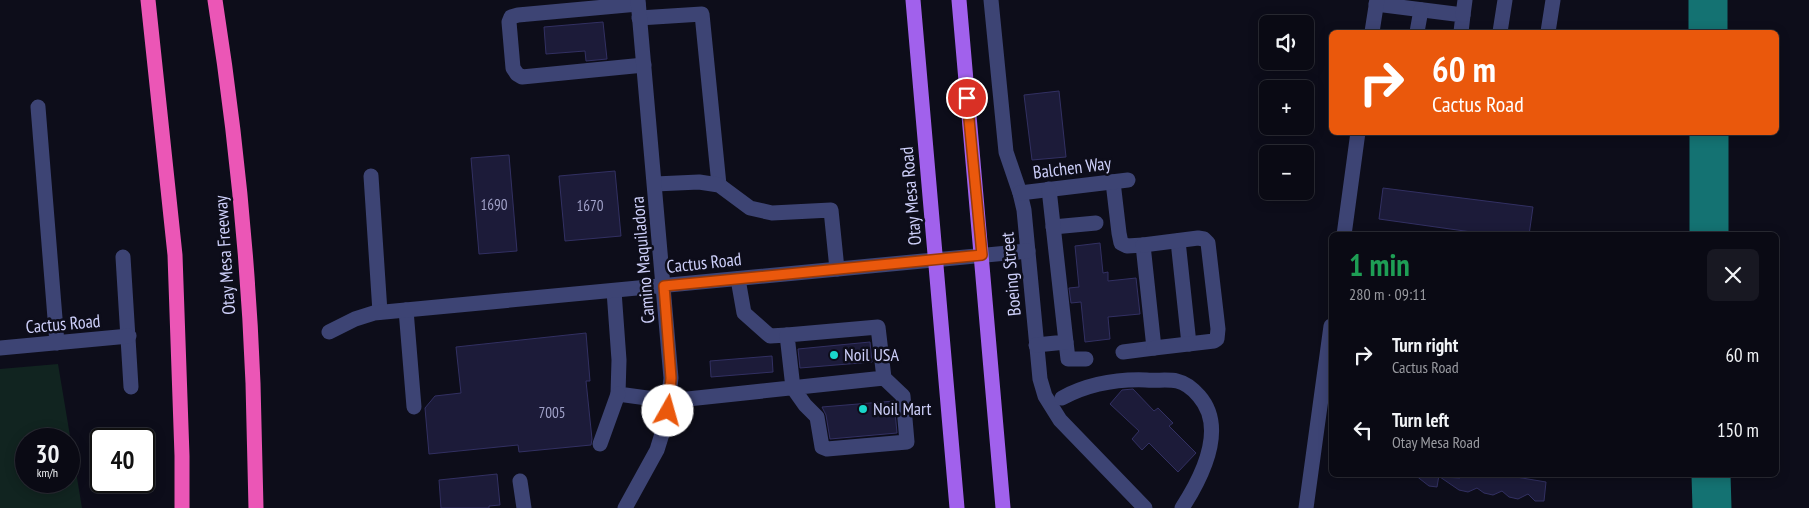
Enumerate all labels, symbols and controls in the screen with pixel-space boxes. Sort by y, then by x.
map controls [1259,15,1314,200]
button: sound [1259,15,1314,70]
text: 60 m [1432,46,1496,92]
icon: right [1349,50,1414,115]
pin [946,77,988,119]
button: + [1259,80,1314,135]
icon: arrive [953,84,981,112]
text: Cactus Road [1432,90,1524,118]
button: − [1259,145,1314,200]
street label: Otay Mesa Road [895,146,926,246]
street label: Balchen Way [1032,151,1113,184]
street label: Otay Mesa Freeway [209,194,240,316]
house number: 1690 [480,195,508,214]
street label: Camino Maquiladora [625,195,660,325]
house number: 1670 [576,196,604,215]
street label: Boeing Street [995,231,1026,317]
text: 1 min [1349,245,1410,284]
street label: Cactus Road [665,247,742,278]
button: close [1707,249,1759,301]
text: 280 m · 09:11 [1349,284,1427,304]
street label: Cactus Road [25,309,101,338]
text: Turn right [1392,333,1458,357]
icon: right [1349,341,1377,369]
place label: Noil USA [844,343,899,366]
text: 60 m [1726,343,1759,367]
marker: Noil USA [828,349,840,361]
text: Cactus Road [1392,357,1459,377]
position arrow [641,384,693,436]
place label: Noil Mart [873,397,931,420]
house number: 7005 [538,403,566,422]
marker: Noil Mart [857,403,869,415]
text: Turn left [1392,408,1449,432]
icon: left [1349,416,1377,444]
text: 150 m [1717,418,1759,442]
speed limit sign: 40 [90,428,155,493]
text: Otay Mesa Road [1392,432,1480,452]
text: 30 [36,438,59,470]
text: km/h [37,465,58,480]

